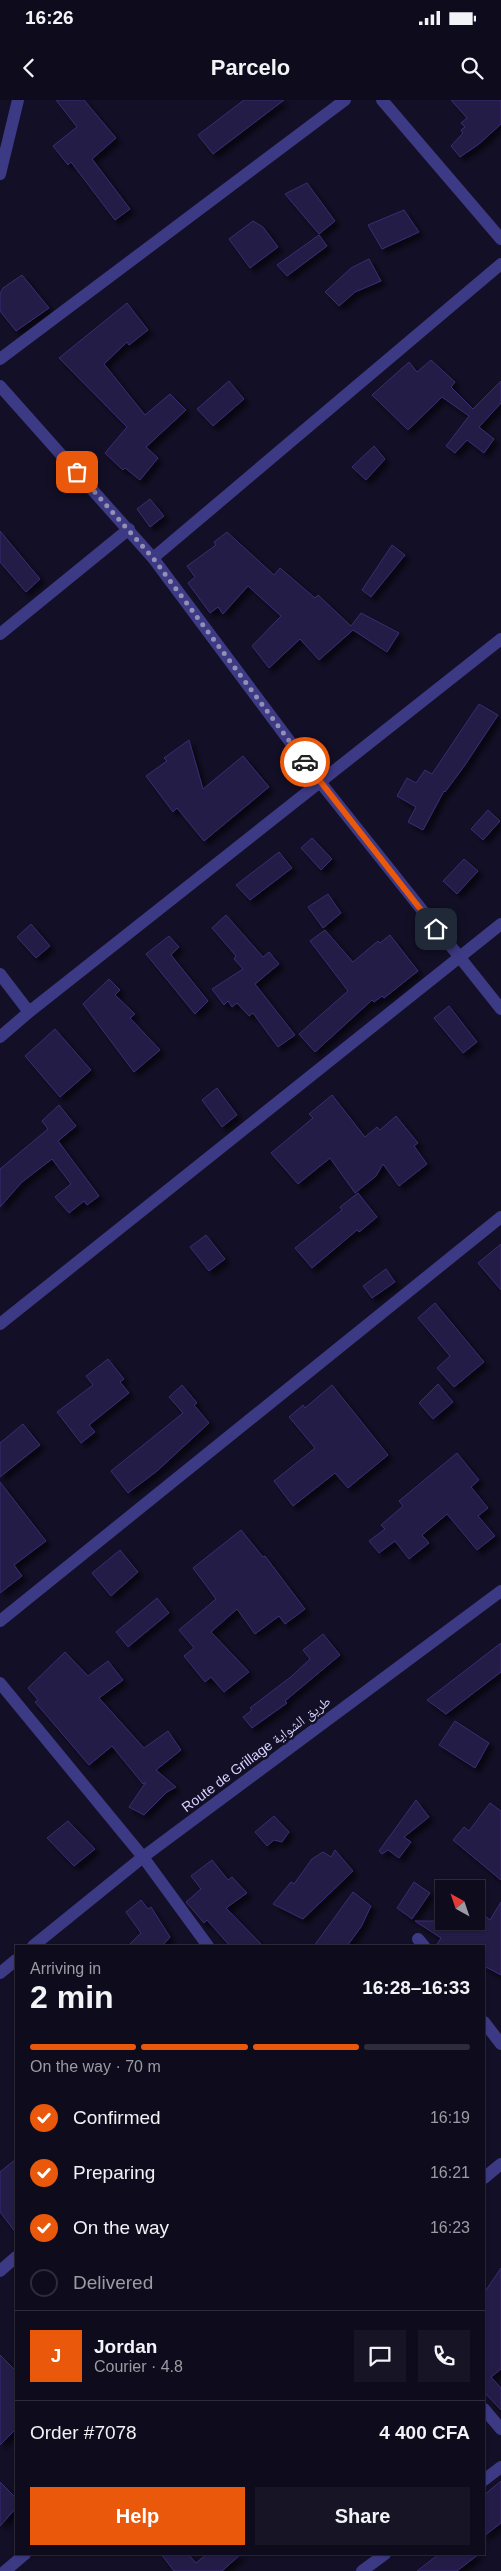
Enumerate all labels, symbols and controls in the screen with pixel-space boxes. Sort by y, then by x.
text: 16:26 [25,7,74,28]
icon: back [15,54,43,82]
icon: search [458,54,486,82]
text: Parcelo [211,55,290,80]
pin [56,451,98,493]
icon: bag [63,458,91,486]
courier [280,737,330,787]
icon: car [291,748,319,776]
pin [415,908,457,950]
icon: home [422,915,450,943]
street label: Route de Grillage طريق الشواية [179,1693,335,1817]
north arrow [435,1880,485,1930]
map controls [435,1880,485,1930]
text: Arriving in [30,1960,101,1977]
text: 16:28–16:33 [362,1977,470,1998]
text: 2 min [30,1979,114,2015]
text: On the way · 70 m [30,2058,161,2075]
icon: check [30,2104,58,2132]
text: Confirmed [73,2107,161,2128]
text: 16:19 [430,2109,470,2126]
icon: check [30,2159,58,2187]
text: Preparing [73,2162,155,2183]
text: 16:21 [430,2164,470,2181]
icon: check [30,2214,58,2242]
text: On the way [73,2217,169,2238]
text: 16:23 [430,2219,470,2236]
text: Delivered [73,2272,153,2293]
button: chat [354,2330,406,2382]
button: phone [418,2330,470,2382]
text: Jordan [94,2336,157,2357]
text: J [51,2345,61,2366]
text: Courier · 4.8 [94,2358,183,2375]
text: Order #7078 [30,2422,137,2443]
text: 4 400 CFA [379,2422,470,2443]
button: Help [30,2487,245,2545]
button: Share [255,2487,470,2545]

